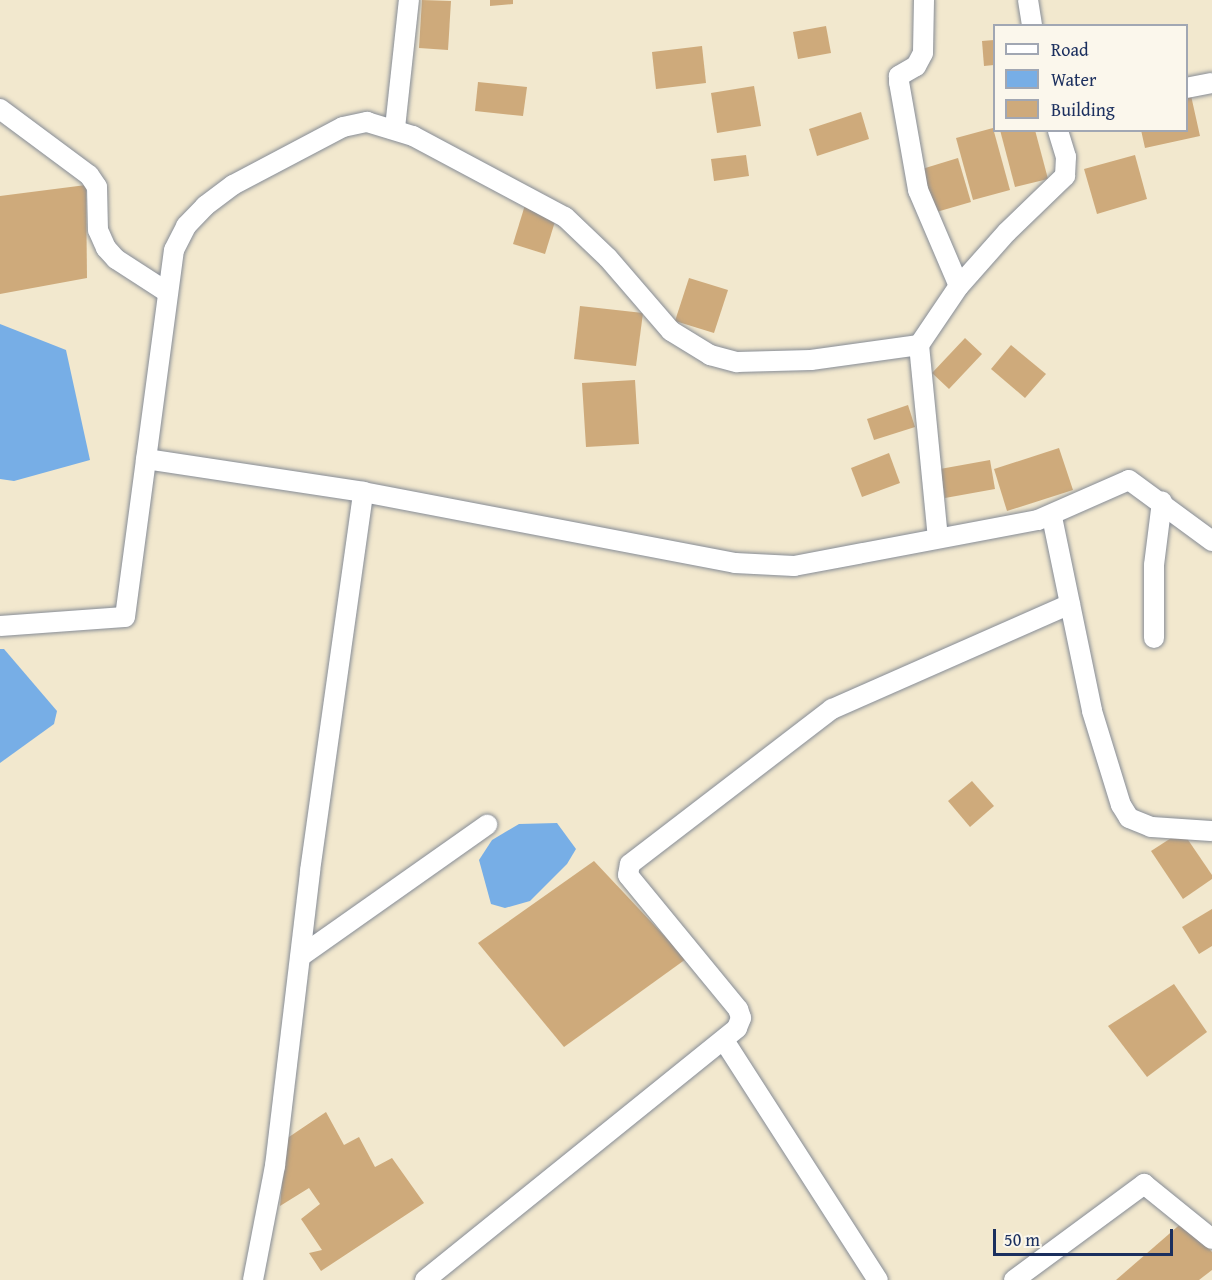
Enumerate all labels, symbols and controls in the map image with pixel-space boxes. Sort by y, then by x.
legend [993,24,1188,132]
text: Road [1051,36,1089,63]
text: Water [1051,66,1096,93]
text: Building [1051,96,1115,123]
scale bar [996,1217,1176,1255]
text: 50 m [1004,1226,1040,1253]

